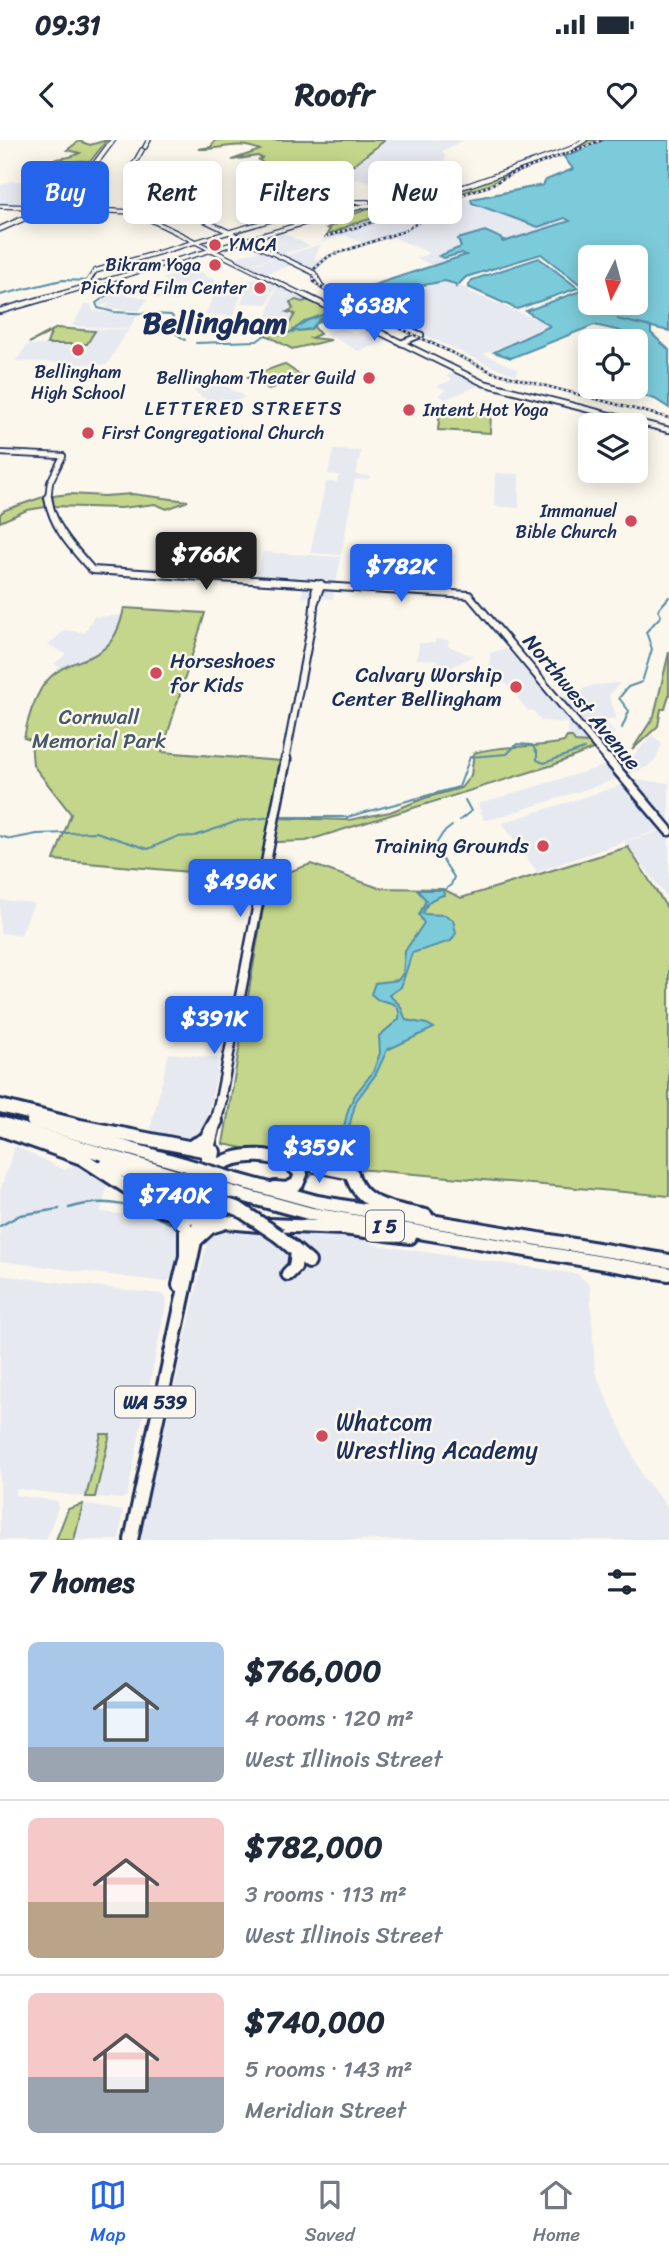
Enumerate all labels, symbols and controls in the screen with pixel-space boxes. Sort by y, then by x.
text: 09:31 [35,2,101,48]
text: Roofr [295,66,374,123]
icon: back [28,76,66,114]
icon: heart [603,76,641,114]
chip: Buy [21,161,109,224]
chip: Rent [123,161,222,224]
chip: Filters [236,161,354,224]
chip: New [368,161,462,224]
place label: YMCA [229,229,277,261]
marker: YMCA [207,237,223,253]
north arrow [578,245,648,315]
map controls [578,245,648,483]
place label: Bikram Yoga [105,249,201,281]
marker: Bikram Yoga [207,257,223,273]
place label: Pickford Film Center [81,272,248,304]
marker: Pickford Film Center [252,280,268,296]
pin: $638K [325,284,423,343]
text: $638K [339,285,409,326]
district label: Bellingham [143,296,288,350]
button: locate [578,329,648,399]
marker: Bellingham High School [70,342,86,358]
place label: Bellingham High School [31,356,126,409]
place label: Bellingham Theater Guild [157,362,357,394]
marker: Bellingham Theater Guild [361,370,377,386]
district label: LETTERED STREETS [145,392,344,425]
place label: Intent Hot Yoga [422,394,549,426]
marker: Intent Hot Yoga [401,402,417,418]
button: layers [578,413,648,483]
place label: First Congregational Church [102,417,324,449]
marker: First Congregational Church [80,425,96,441]
place label: Immanuel Bible Church [516,495,618,548]
marker: Immanuel Bible Church [623,513,639,529]
pin: $766K [157,532,255,592]
text: $766K [172,534,240,575]
pin: $782K [352,545,450,604]
text: $782K [366,546,436,587]
street label: Northwest Avenue [513,625,651,779]
place label: Horseshoes for Kids [170,642,275,704]
place label: Calvary Worship Center Bellingham [332,656,502,718]
marker: Horseshoes for Kids [148,665,164,681]
marker: Calvary Worship Center Bellingham [508,679,524,695]
park label: Cornwall Memorial Park [32,698,166,760]
place label: Training Grounds [374,827,529,865]
marker: Training Grounds [535,838,551,854]
pin: $496K [191,860,289,919]
text: $496K [204,861,276,902]
pin: $391K [165,996,263,1056]
text: $391K [181,998,247,1039]
pin: $359K [270,1126,368,1185]
text: $359K [284,1127,354,1168]
pin: $740K [126,1174,224,1233]
text: $740K [139,1175,211,1216]
road number: I 5 [366,1210,404,1242]
road number: WA 539 [115,1386,195,1418]
place label: Whatcom Wrestling Academy [336,1401,538,1471]
marker: Whatcom Wrestling Academy [314,1428,330,1444]
text: 7 homes [28,1555,135,1609]
icon: filters [603,1563,641,1601]
text: $766,000 [245,1644,381,1698]
icon: home [84,1670,168,1754]
text: 4 rooms · 120 m² [245,1698,414,1739]
text: West Illinois Street [245,1739,442,1780]
text: $782,000 [245,1820,383,1874]
icon: home [84,1846,168,1930]
text: 3 rooms · 113 m² [245,1874,407,1915]
text: West Illinois Street [245,1915,442,1956]
text: $740,000 [245,1995,385,2049]
icon: home [84,2021,168,2105]
text: 5 rooms · 143 m² [245,2049,413,2090]
text: Meridian Street [245,2090,406,2131]
tab: Map [89,2176,127,2251]
tab: Saved [305,2176,355,2251]
tab: Home [533,2176,580,2251]

